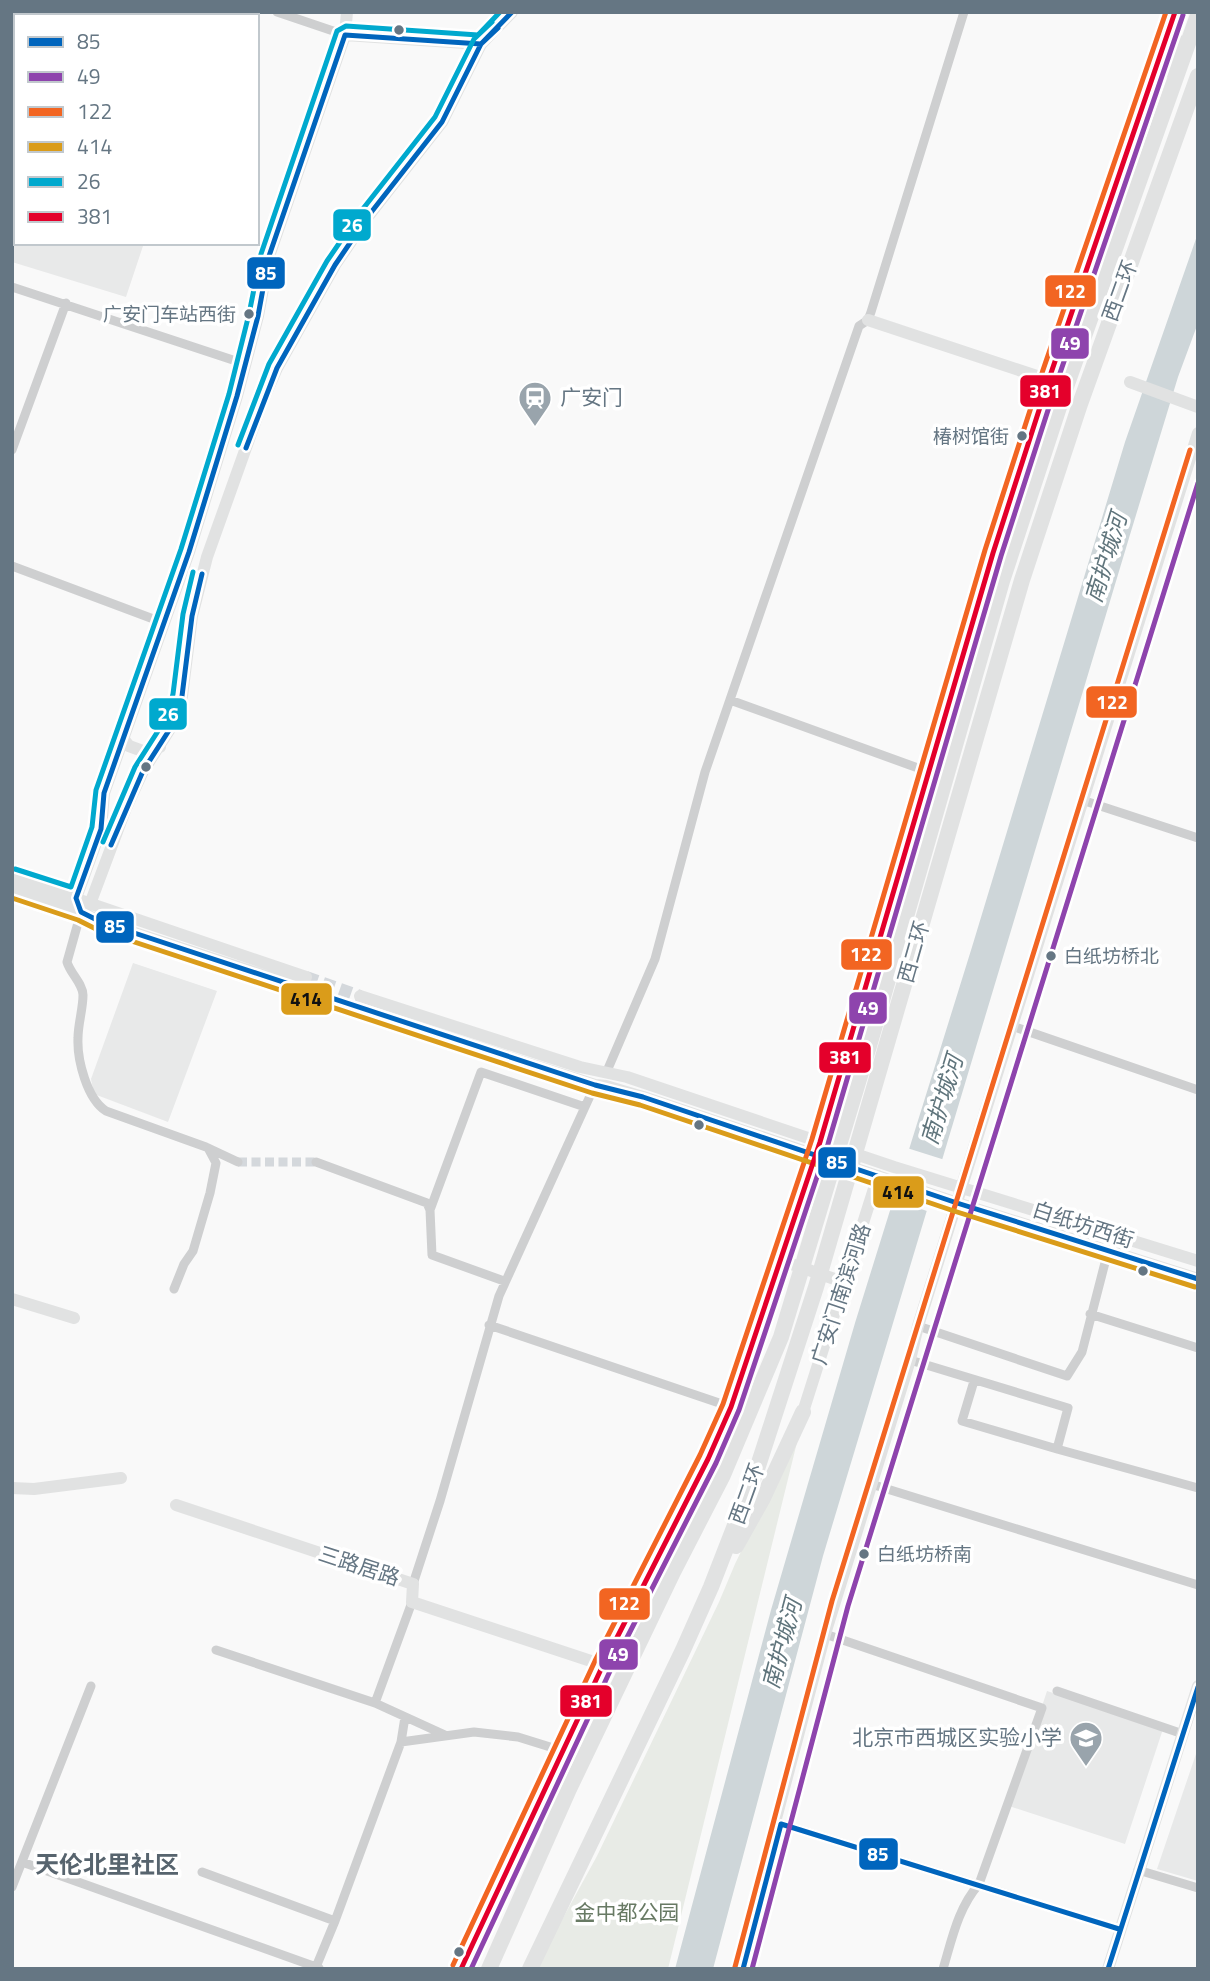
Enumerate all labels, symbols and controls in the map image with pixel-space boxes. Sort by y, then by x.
legend [14,14,259,245]
unlabelled marker [392,23,406,37]
text: 85 [77,25,101,57]
text: 49 [77,60,101,92]
text: 122 [77,95,112,127]
text: 414 [77,130,112,162]
text: 26 [77,165,101,197]
text: 381 [77,200,112,232]
line badge: 26 [332,208,372,242]
text: 26 [341,210,363,239]
line badge: 85 [246,256,286,290]
street label: 西二环 [1093,256,1145,326]
text: 85 [255,258,277,287]
line badge: 122 [1044,274,1097,308]
text: 122 [1054,276,1086,305]
place label: 广安门车站西街 [103,299,236,328]
marker: 广安门车站西街 [242,307,256,321]
line badge: 49 [1050,327,1090,360]
text: 49 [1059,328,1081,357]
line badge: 381 [1019,374,1072,408]
text: 381 [1029,376,1061,405]
station icon: 广安门 [516,379,554,428]
place label: 广安门 [560,381,623,413]
place label: 椿树馆街 [933,421,1009,450]
marker: 椿树馆街 [1015,429,1029,443]
water label: 南护城河 [1075,505,1137,607]
line badge: 122 [1085,685,1138,719]
text: 122 [1096,687,1128,716]
line badge: 26 [148,697,188,731]
text: 26 [157,699,179,728]
unlabelled marker [139,760,153,774]
line badge: 85 [95,910,135,944]
text: 85 [104,911,126,940]
street label: 西二环 [889,917,937,986]
line badge: 122 [840,938,893,971]
text: 122 [850,939,882,968]
place label: 白纸坊桥北 [1064,941,1159,970]
marker: 白纸坊桥北 [1044,949,1058,963]
line badge: 414 [280,982,333,1016]
text: 414 [290,984,322,1013]
line badge: 49 [848,991,888,1025]
text: 49 [857,993,879,1022]
line badge: 381 [818,1041,872,1074]
text: 381 [829,1042,861,1071]
water label: 南护城河 [911,1047,973,1149]
unlabelled marker [692,1118,706,1132]
line badge: 85 [817,1146,857,1179]
text: 85 [826,1147,848,1176]
line badge: 414 [872,1175,925,1209]
text: 414 [882,1177,914,1206]
street label: 白纸坊西街 [1028,1193,1138,1255]
street label: 广安门南滨河路 [802,1219,878,1369]
unlabelled marker [1136,1264,1150,1278]
street label: 西二环 [720,1459,772,1529]
street label: 三路居路 [314,1537,404,1593]
place label: 白纸坊桥南 [877,1539,972,1568]
marker: 白纸坊桥南 [857,1547,871,1561]
line badge: 122 [598,1587,651,1621]
text: 122 [608,1588,640,1617]
water label: 南护城河 [753,1591,811,1693]
line badge: 49 [598,1638,639,1671]
text: 49 [607,1639,629,1668]
line badge: 381 [559,1684,613,1718]
text: 381 [570,1686,602,1715]
school or university icon: 北京市西城区实验小学 [1067,1719,1105,1768]
place label: 北京市西城区实验小学 [852,1721,1062,1753]
line badge: 85 [858,1837,899,1871]
text: 85 [867,1839,889,1868]
district label: 天伦北里社区 [35,1846,179,1882]
park label: 金中都公园 [575,1896,680,1928]
unlabelled marker [452,1945,466,1959]

